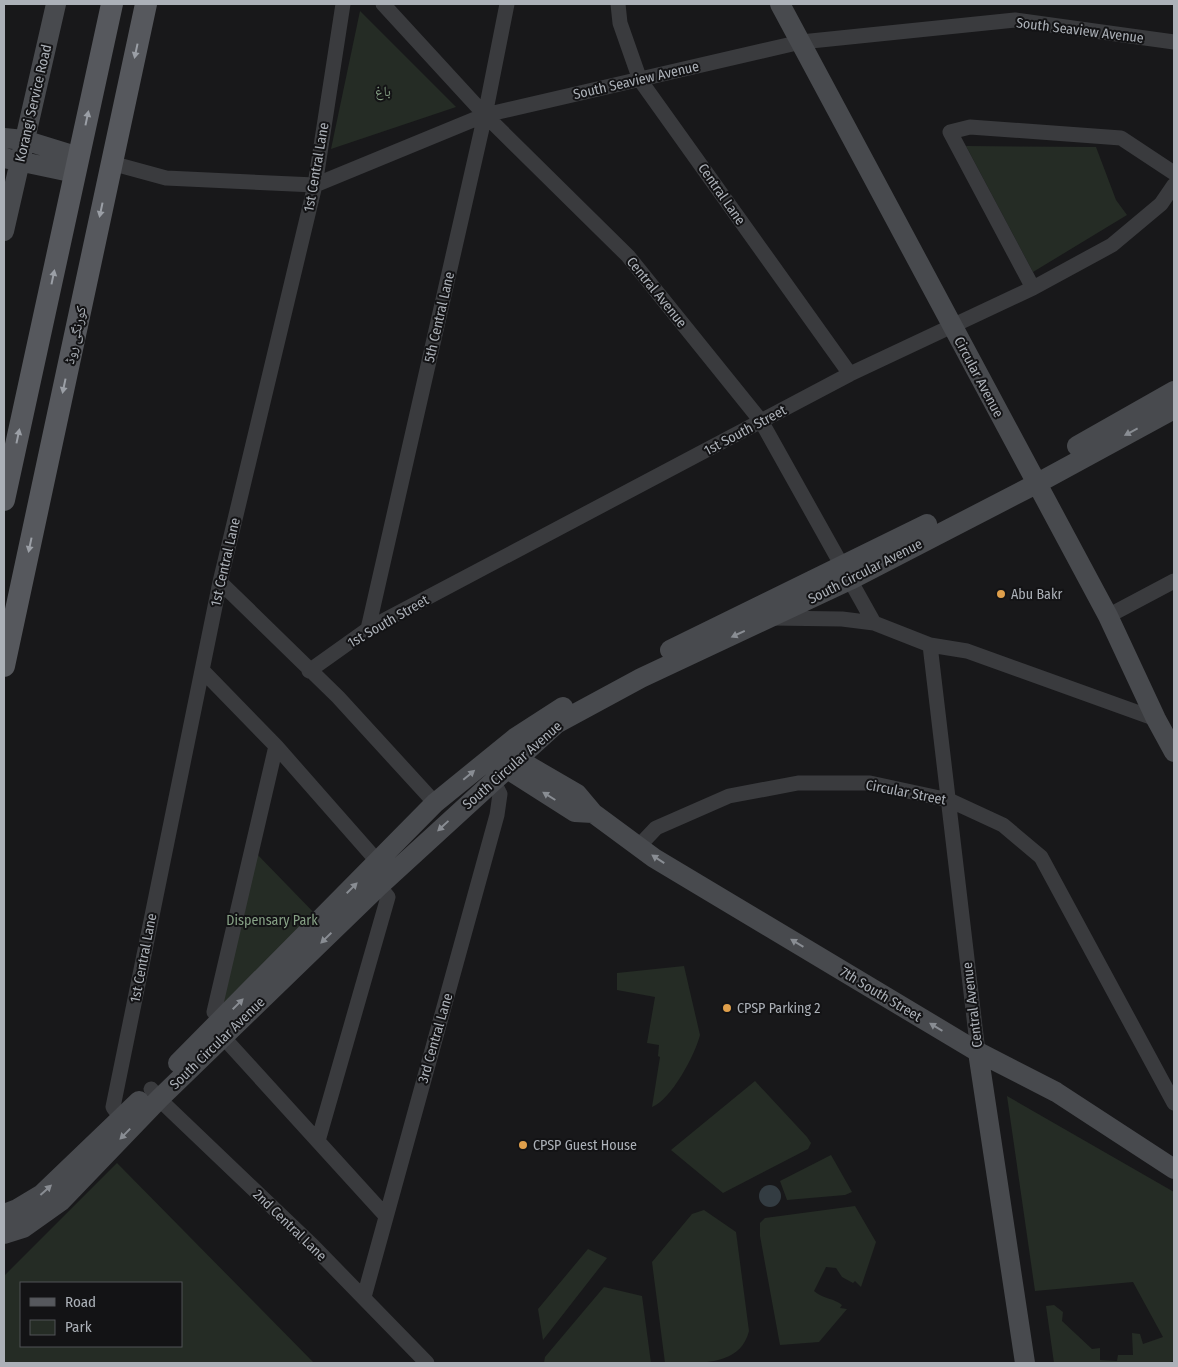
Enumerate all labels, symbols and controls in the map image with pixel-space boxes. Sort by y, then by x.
street label: South Seaview Avenue [1015,14,1145,47]
street label: Korangi Service Road [12,43,55,164]
one-way arrow [132,44,140,59]
street label: South Seaview Avenue [572,58,701,103]
park label: باغ [375,83,391,101]
one-way arrow [83,110,91,126]
street label: 1st Central Lane [300,121,333,213]
street label: Central Lane [694,160,749,228]
one-way arrow [97,203,105,219]
street label: Central Avenue [623,254,690,331]
one-way arrow [49,268,57,284]
street label: 5th Central Lane [421,270,458,364]
street label: کورنگی روڈ [61,304,90,366]
street label: Circular Avenue [950,334,1007,421]
one-way arrow [60,379,68,394]
street label: 1st South Street [701,401,790,459]
one-way arrow [14,428,22,443]
one-way arrow [1124,428,1139,436]
street label: 1st Central Lane [207,516,244,608]
street label: South Circular Avenue [805,535,925,608]
one-way arrow [26,538,34,553]
place label: Abu Bakr [1011,586,1062,603]
marker: Abu Bakr [995,588,1007,600]
street label: 1st South Street [345,591,432,651]
one-way arrow [730,629,745,638]
street label: South Circular Avenue [459,718,565,813]
one-way arrow [462,769,474,781]
street label: Circular Street [864,776,948,809]
one-way arrow [542,791,555,800]
one-way arrow [437,820,449,832]
one-way arrow [651,855,664,864]
one-way arrow [346,882,358,894]
street label: 1st Central Lane [127,912,160,1004]
park label: Dispensary Park [226,912,318,929]
one-way arrow [320,932,332,944]
one-way arrow [790,939,803,948]
street label: Central Avenue [959,961,986,1049]
street label: 7th South Street [837,963,925,1026]
street label: 3rd Central Lane [415,991,456,1085]
street label: South Circular Avenue [166,993,269,1093]
one-way arrow [232,998,244,1010]
place label: CPSP Parking 2 [737,1000,821,1017]
marker: CPSP Parking 2 [721,1002,733,1014]
one-way arrow [929,1022,942,1031]
one-way arrow [119,1128,131,1140]
place label: CPSP Guest House [533,1137,637,1154]
marker: CPSP Guest House [517,1139,529,1151]
one-way arrow [39,1184,51,1196]
street label: 2nd Central Lane [249,1186,330,1265]
legend [20,1282,182,1347]
text: Road [65,1293,96,1311]
text: Park [65,1318,92,1336]

